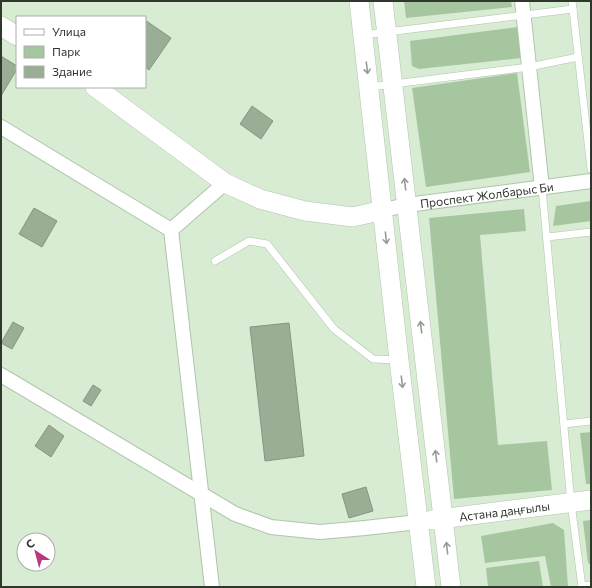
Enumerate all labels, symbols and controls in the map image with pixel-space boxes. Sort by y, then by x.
legend [16,16,146,88]
text: Улица [52,24,86,38]
text: Парк [52,44,81,58]
one-way arrow [363,61,371,74]
text: Здание [52,64,92,78]
one-way arrow [401,178,409,191]
street label: Проспект Жолбарыс Би [419,179,554,210]
one-way arrow [383,232,390,245]
one-way arrow [418,321,425,334]
one-way arrow [398,375,406,388]
one-way arrow [433,450,440,463]
street label: Астана даңғылы [458,498,551,524]
north arrow [16,532,56,572]
text: С [23,536,37,551]
one-way arrow [443,542,451,555]

